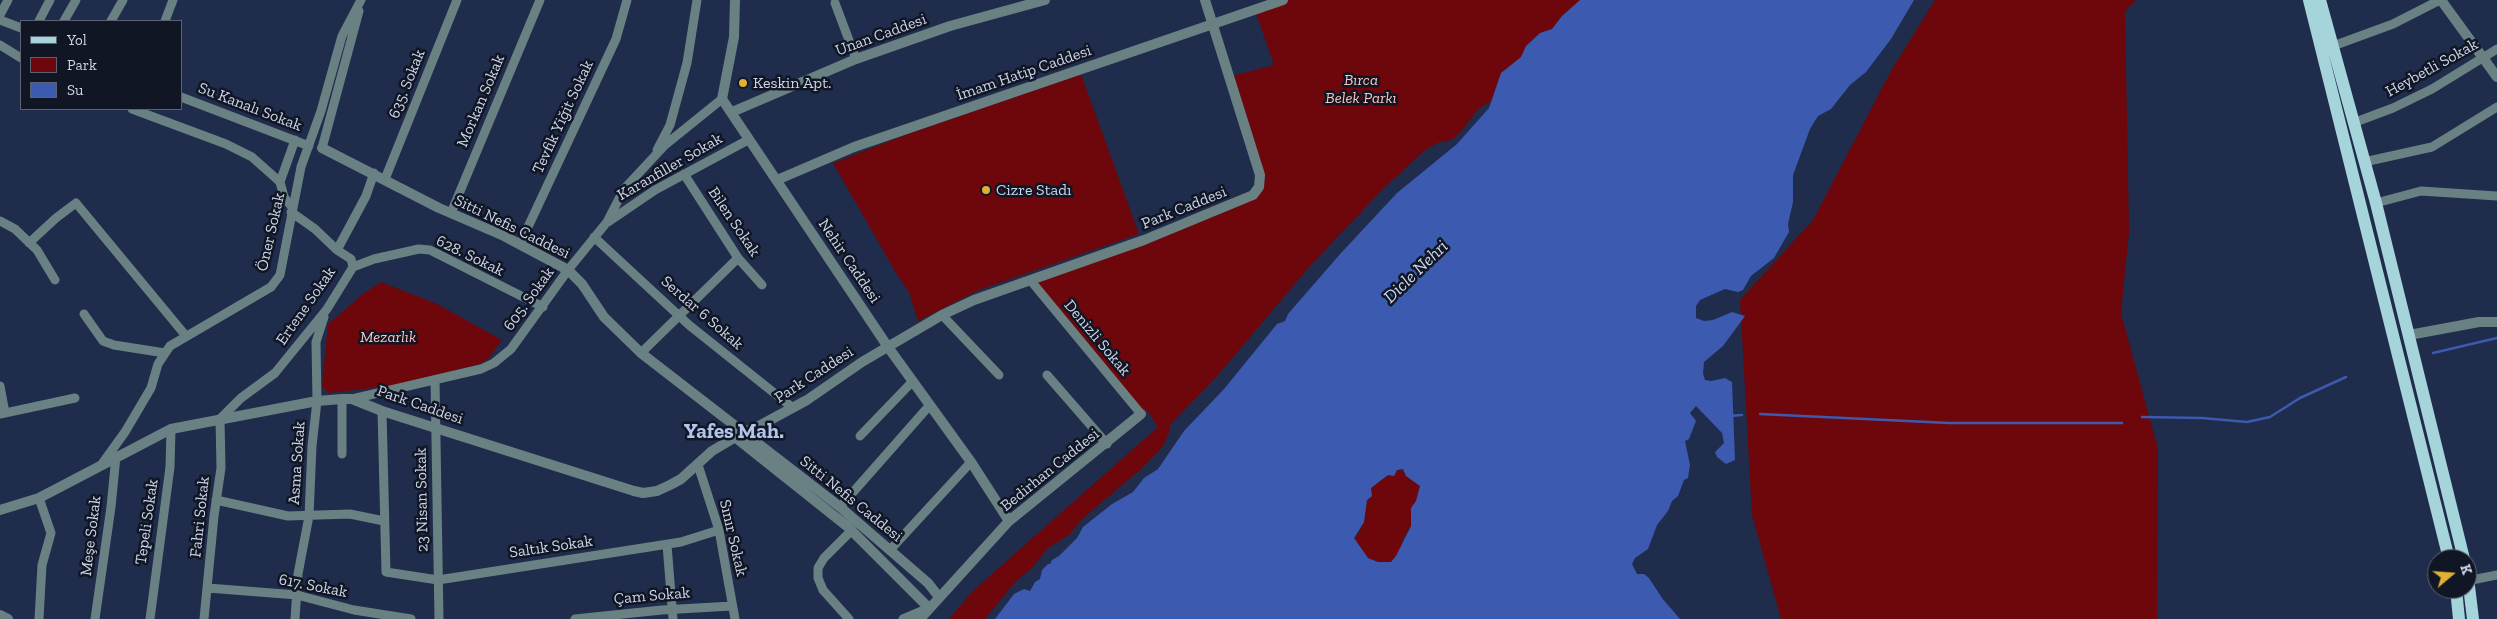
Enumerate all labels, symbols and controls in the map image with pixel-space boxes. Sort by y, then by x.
street label: Unan Caddesi [833,10,929,60]
legend [20,20,182,110]
text: Yol [67,31,87,49]
street label: Heybetli Sokak [2382,35,2482,101]
street label: İmam Hatip Caddesi [954,41,1094,105]
street label: 635. Sokak [384,47,430,121]
street label: Morkan Sokak [453,52,509,150]
text: Park [67,56,97,74]
street label: Tevfik Yiğit Sokak [528,57,598,177]
park label: Bırca Belek Parkı [1325,70,1397,108]
place label: Keskin Apt. [753,73,831,93]
marker: Keskin Apt. [737,77,749,89]
street label: Su Kanalı Sokak [195,78,305,136]
text: Su [67,81,83,99]
street label: Karanfiller Sokak [614,129,726,205]
place label: Cizre Stadı [996,180,1072,200]
street label: Park Caddesi [1139,182,1229,234]
street label: Bilen Sokak [704,184,764,260]
marker: Cizre Stadı [980,184,992,196]
street label: Öner Sokak [253,191,289,273]
street label: Sitti Nefis Caddesi [451,191,573,263]
street label: Nehir Caddesi [814,215,884,307]
street label: 628. Sokak [433,231,507,281]
water label: Dicle Nehri [1379,236,1453,308]
street label: Ertene Sokak [272,263,340,349]
street label: 605. Sokak [499,263,559,335]
street label: Serdar 6 Sokak [657,272,747,354]
street label: Denizli Sokak [1060,296,1134,380]
park label: Mezarlık [360,327,416,347]
street label: Park Caddesi [771,342,857,408]
street label: Park Caddesi [374,381,466,429]
district label: Yafes Mah. [684,419,784,445]
street label: Asma Sokak [285,421,309,505]
street label: Bedirhan Caddesi [997,424,1103,516]
street label: 23 Nisan Sokak [411,448,433,552]
street label: Sitti Nefis Caddesi [796,452,906,546]
street label: Fahri Sokak [186,476,214,558]
street label: Tepeli Sokak [131,478,163,566]
street label: Meşe Sokak [77,495,105,577]
street label: Sınır Sokak [715,498,751,578]
street label: Saltık Sokak [508,532,594,562]
north arrow [2427,549,2477,599]
text: K [2456,562,2475,577]
street label: 617. Sokak [277,570,349,602]
street label: Çam Sokak [613,583,691,609]

